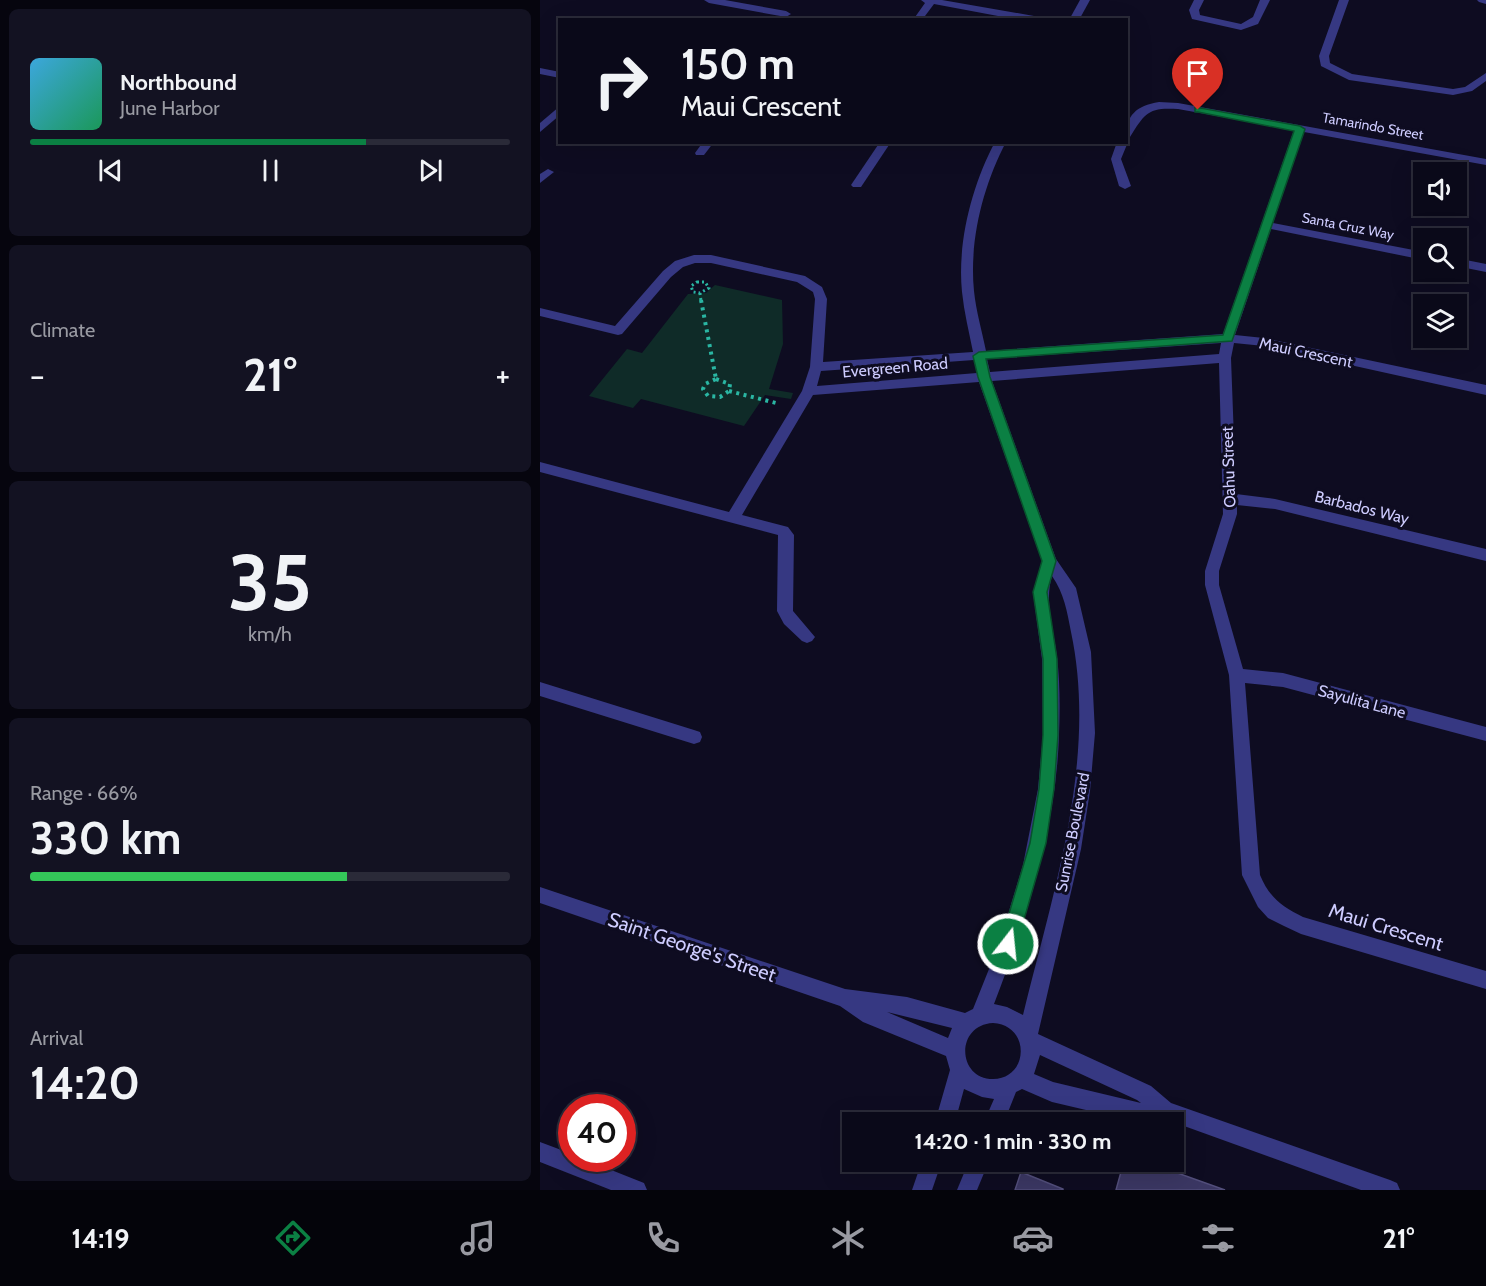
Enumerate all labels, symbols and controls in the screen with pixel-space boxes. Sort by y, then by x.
text: 150 m [681,38,795,90]
icon: right [582,42,660,120]
pin [1172,48,1223,110]
icon: arrive [1181,57,1214,90]
text: Northbound [120,69,237,96]
text: Maui Crescent [681,90,841,123]
text: June Harbor [120,96,220,120]
street label: Tamarindo Street [1321,108,1425,144]
icon: previous [94,154,127,187]
icon: pause [254,154,287,187]
icon: next [414,154,447,187]
map controls [1413,162,1467,348]
button: sound [1413,162,1467,216]
street label: Santa Cruz Way [1300,208,1396,244]
button: search [1413,228,1467,282]
button: layers [1413,294,1467,348]
text: Climate [30,318,95,342]
street label: Maui Crescent [1257,333,1355,372]
text: 21° [243,348,297,402]
street label: Evergreen Road [841,353,949,382]
text: − [30,355,45,395]
text: + [495,355,510,395]
street label: Oahu Street [1218,425,1239,508]
street label: Barbados Way [1313,487,1411,528]
text: 35 [228,535,312,630]
text: km/h [248,622,292,646]
street label: Sayulita Lane [1316,681,1408,722]
street label: Sunrise Boulevard [1052,771,1093,893]
text: Range · 66% [30,781,137,805]
text: 330 km [30,811,181,865]
street label: Maui Crescent [1326,898,1446,956]
street label: Saint George's Street [605,907,779,987]
position arrow [976,912,1040,976]
text: Arrival [30,1026,83,1050]
text: 14:20 [30,1056,140,1110]
speed limit sign: 40 [558,1094,636,1172]
text: 14:20 · 1 min · 330 m [915,1128,1111,1155]
icon: directions [272,1217,314,1259]
icon: music [457,1217,499,1259]
icon: phone [642,1217,684,1259]
icon: climate [827,1217,869,1259]
icon: car [1012,1217,1054,1259]
icon: filters [1197,1217,1239,1259]
text: 14:19 [72,1222,129,1255]
text: 21° [1382,1222,1414,1255]

